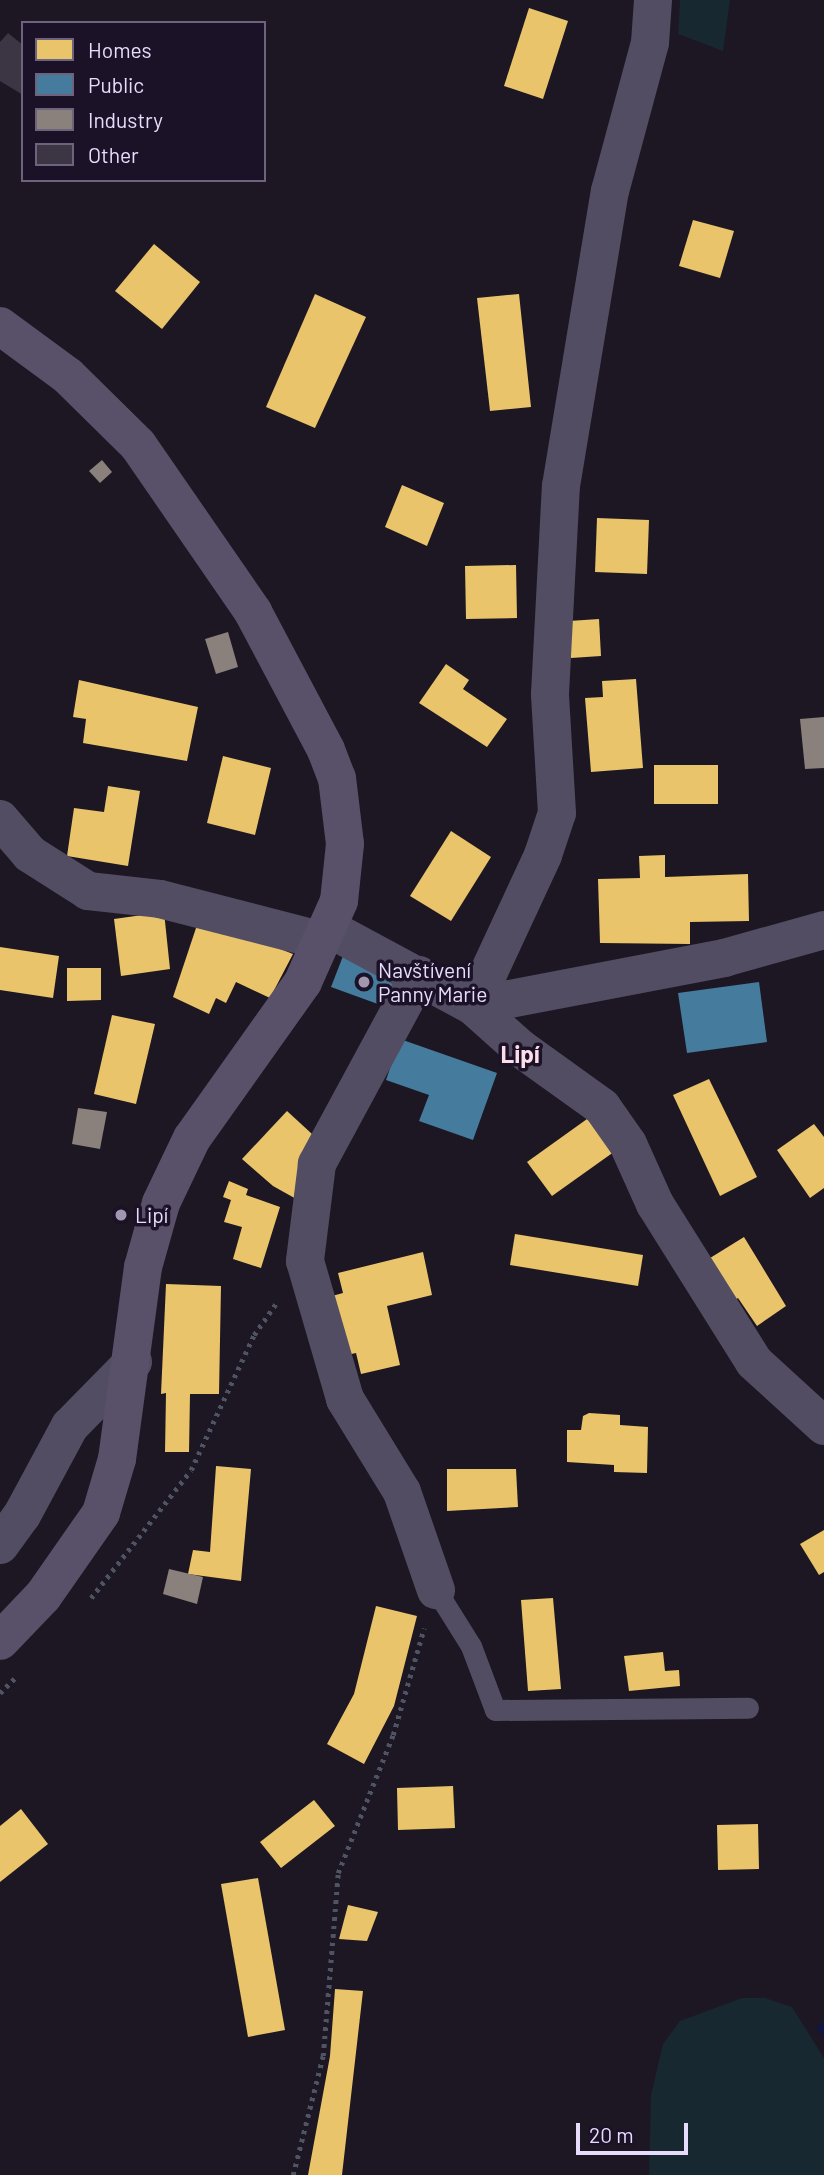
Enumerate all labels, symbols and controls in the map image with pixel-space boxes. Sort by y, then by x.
legend [21,21,266,182]
text: Homes [88,37,152,62]
text: Public [88,72,144,97]
text: Industry [88,107,163,132]
text: Other [88,142,139,167]
place label: Navštívení Panny Marie [378,957,487,1007]
marker: Navštívení Panny Marie [356,974,372,990]
district label: Lipí [500,1040,540,1068]
place label: Lipí [135,1202,168,1228]
marker: Lipí [113,1207,129,1223]
scale bar [579,2108,691,2152]
text: 20 m [589,2122,634,2147]

